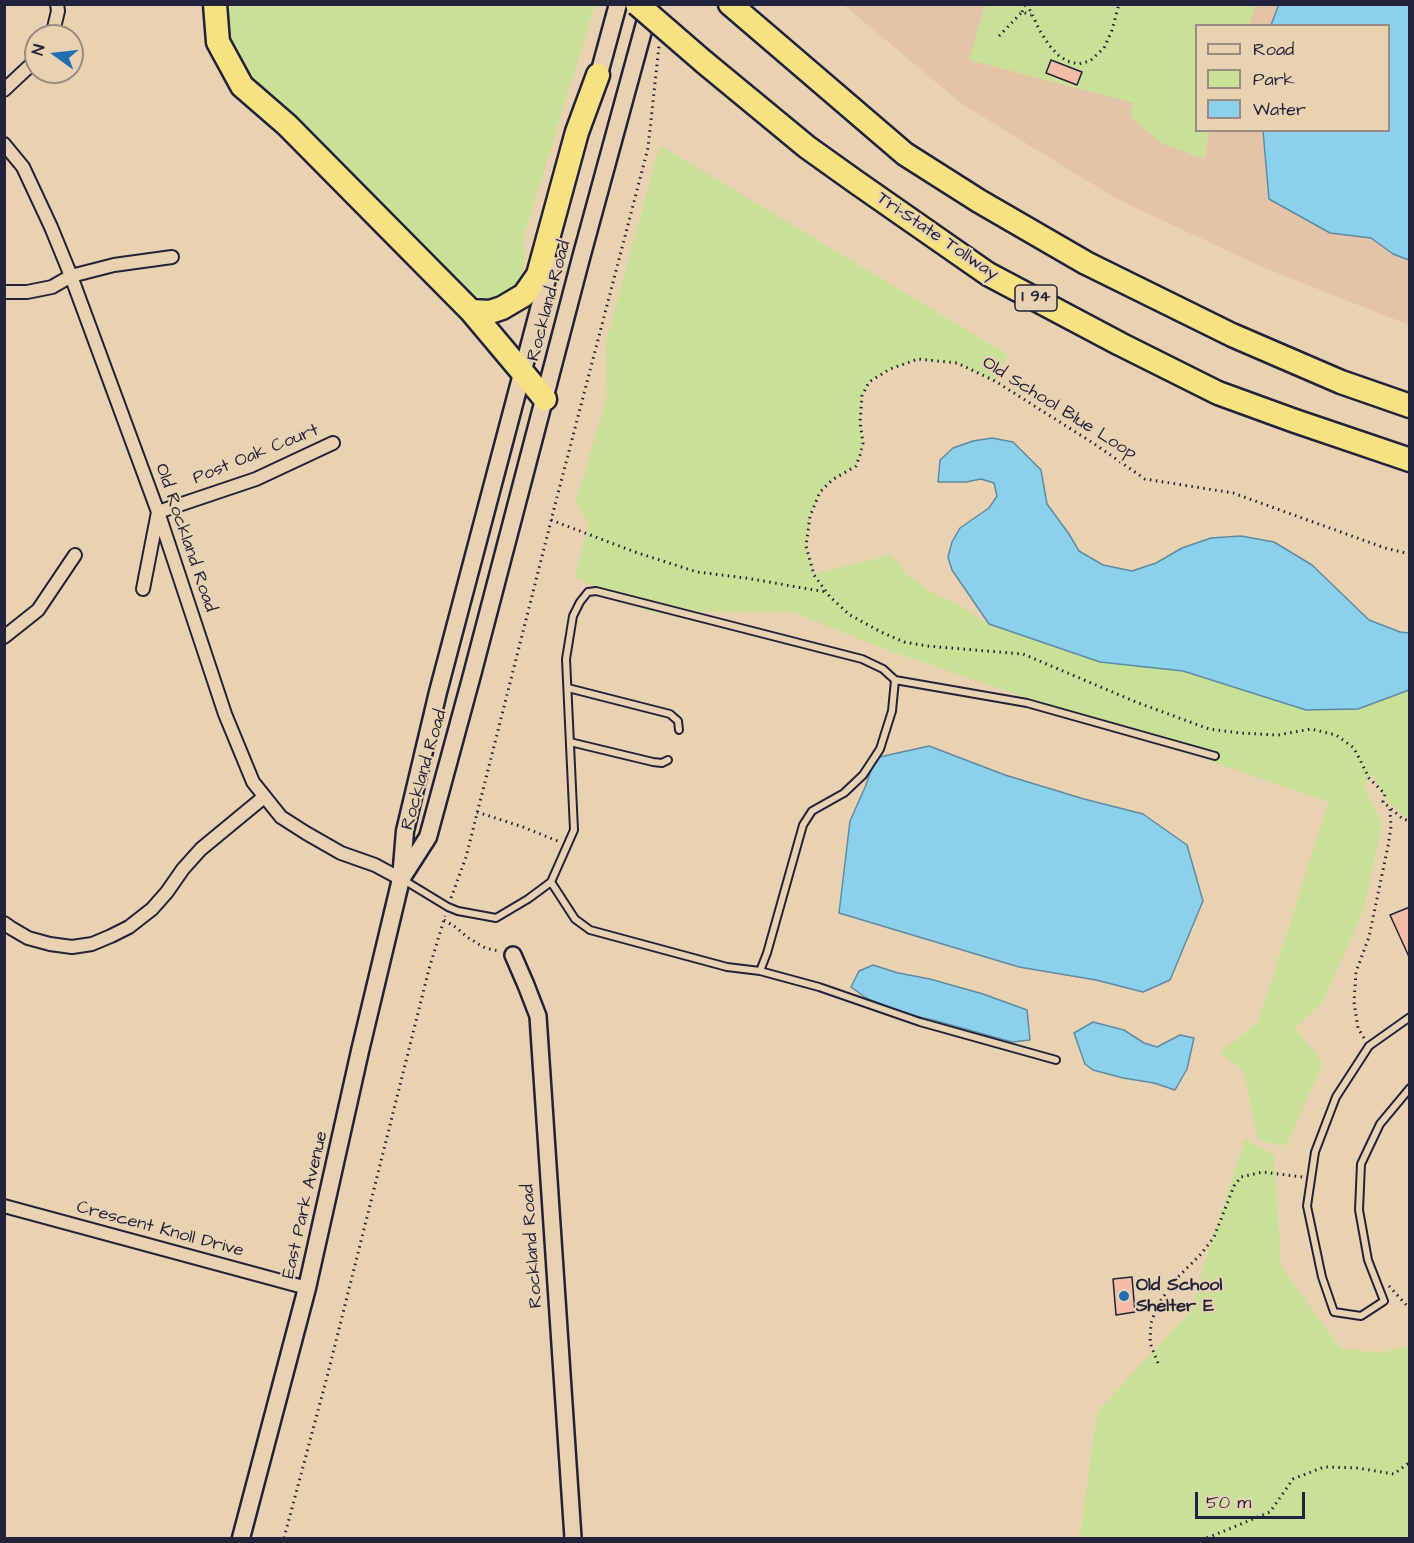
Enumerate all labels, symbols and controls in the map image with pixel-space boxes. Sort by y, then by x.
north arrow [24,24,84,84]
legend [1195,24,1390,132]
text: Road [1253,37,1294,62]
text: N [27,42,50,58]
text: Park [1253,67,1295,92]
text: Water [1253,97,1306,122]
street label: Tri-State Tollway [872,188,1002,286]
street label: Rockland Road [523,238,577,364]
road number: I 94 [1015,285,1057,311]
street label: Old School Blue Loop [978,353,1140,465]
street label: Post Oak Court [190,420,322,490]
street label: Old Rockland Road [149,461,221,615]
street label: Rockland Road [398,707,452,833]
street label: East Park Avenue [279,1129,333,1281]
street label: Rockland Road [518,1183,548,1309]
street label: Crescent Knoll Drive [74,1197,246,1263]
place label: Old School Shelter E [1136,1275,1222,1318]
marker: Old School Shelter E [1117,1289,1131,1303]
scale bar [1198,1480,1308,1518]
text: 50 m [1206,1490,1251,1515]

